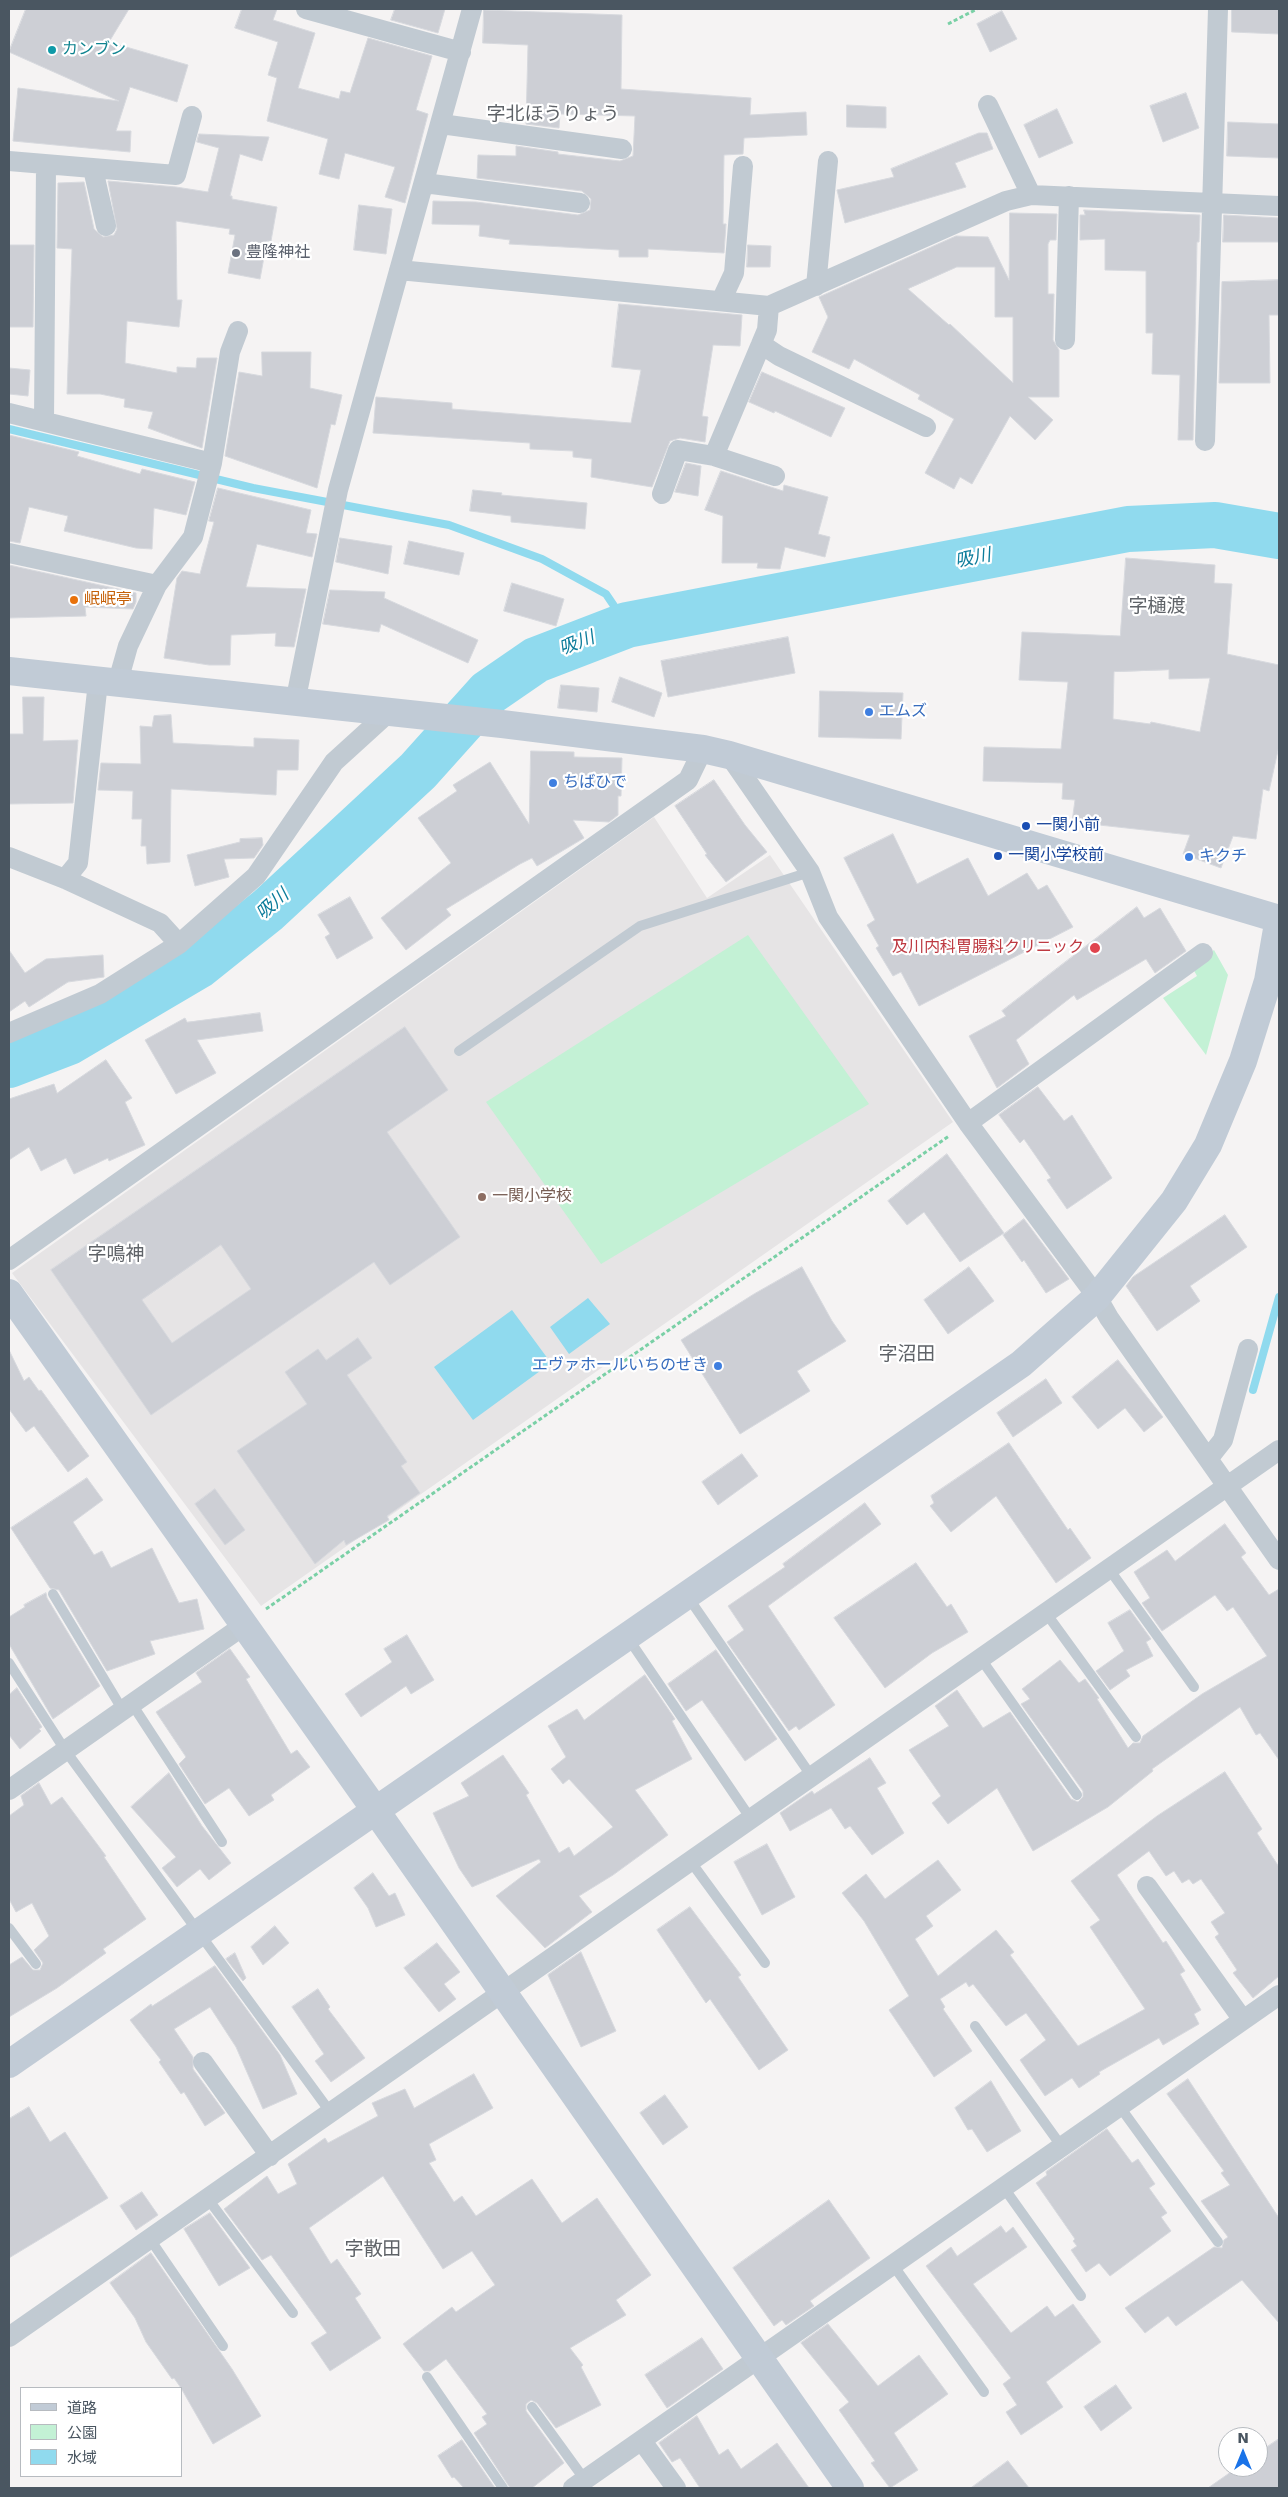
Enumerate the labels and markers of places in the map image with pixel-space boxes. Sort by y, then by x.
place label: カンブン [62,40,126,60]
marker: カンブン [46,44,58,56]
place label: 豊隆神社 [246,243,310,263]
marker: 豊隆神社 [230,247,242,259]
place label: 岷岷亭 [84,590,132,610]
marker: 岷岷亭 [68,594,80,606]
place label: エムズ [879,702,927,722]
marker: エムズ [863,706,875,718]
place label: ちばひで [563,773,627,793]
marker: ちばひで [547,777,559,789]
place label: 一関小前 [1036,816,1100,836]
marker: 一関小前 [1020,820,1032,832]
place label: 一関小学校前 [1008,846,1104,866]
place label: キクチ [1199,847,1247,867]
marker: 一関小学校前 [992,850,1004,862]
marker: キクチ [1183,851,1195,863]
place label: 及川内科胃腸科クリニック [892,938,1084,958]
marker: 及川内科胃腸科クリニック [1088,941,1102,955]
place label: 一関小学校 [492,1187,572,1207]
marker: 一関小学校 [476,1191,488,1203]
place label: エヴァホールいちのせき [532,1356,708,1376]
marker: エヴァホールいちのせき [712,1360,724,1372]

